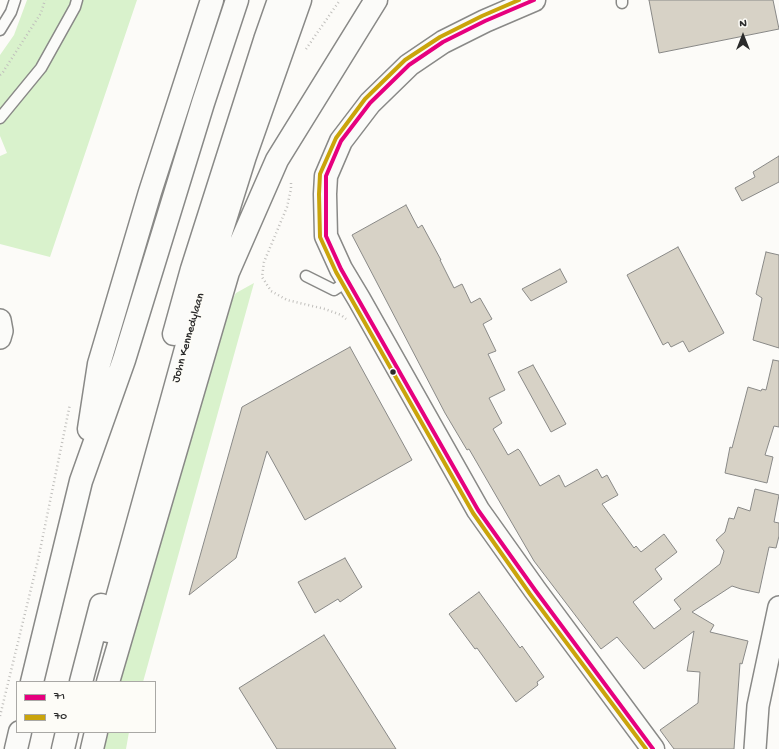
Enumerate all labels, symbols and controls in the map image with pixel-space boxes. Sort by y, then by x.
north arrow [723,16,763,56]
text: N [739,18,747,30]
street label: John Kennedylaan [169,292,209,384]
unlabelled marker [388,367,398,377]
legend [16,681,156,733]
text: 71 [54,690,65,704]
text: 70 [54,710,67,724]

